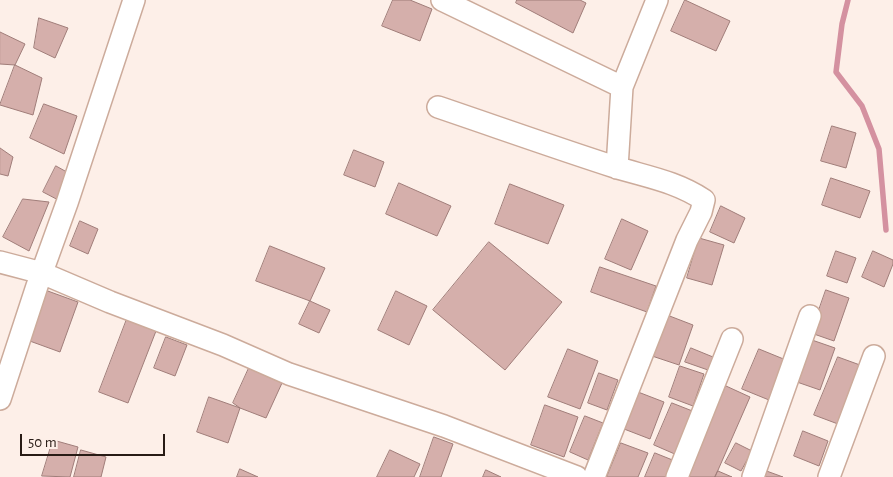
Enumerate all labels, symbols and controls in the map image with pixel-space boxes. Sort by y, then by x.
scale bar [22,424,168,456]
text: 50 m [28,435,57,450]

